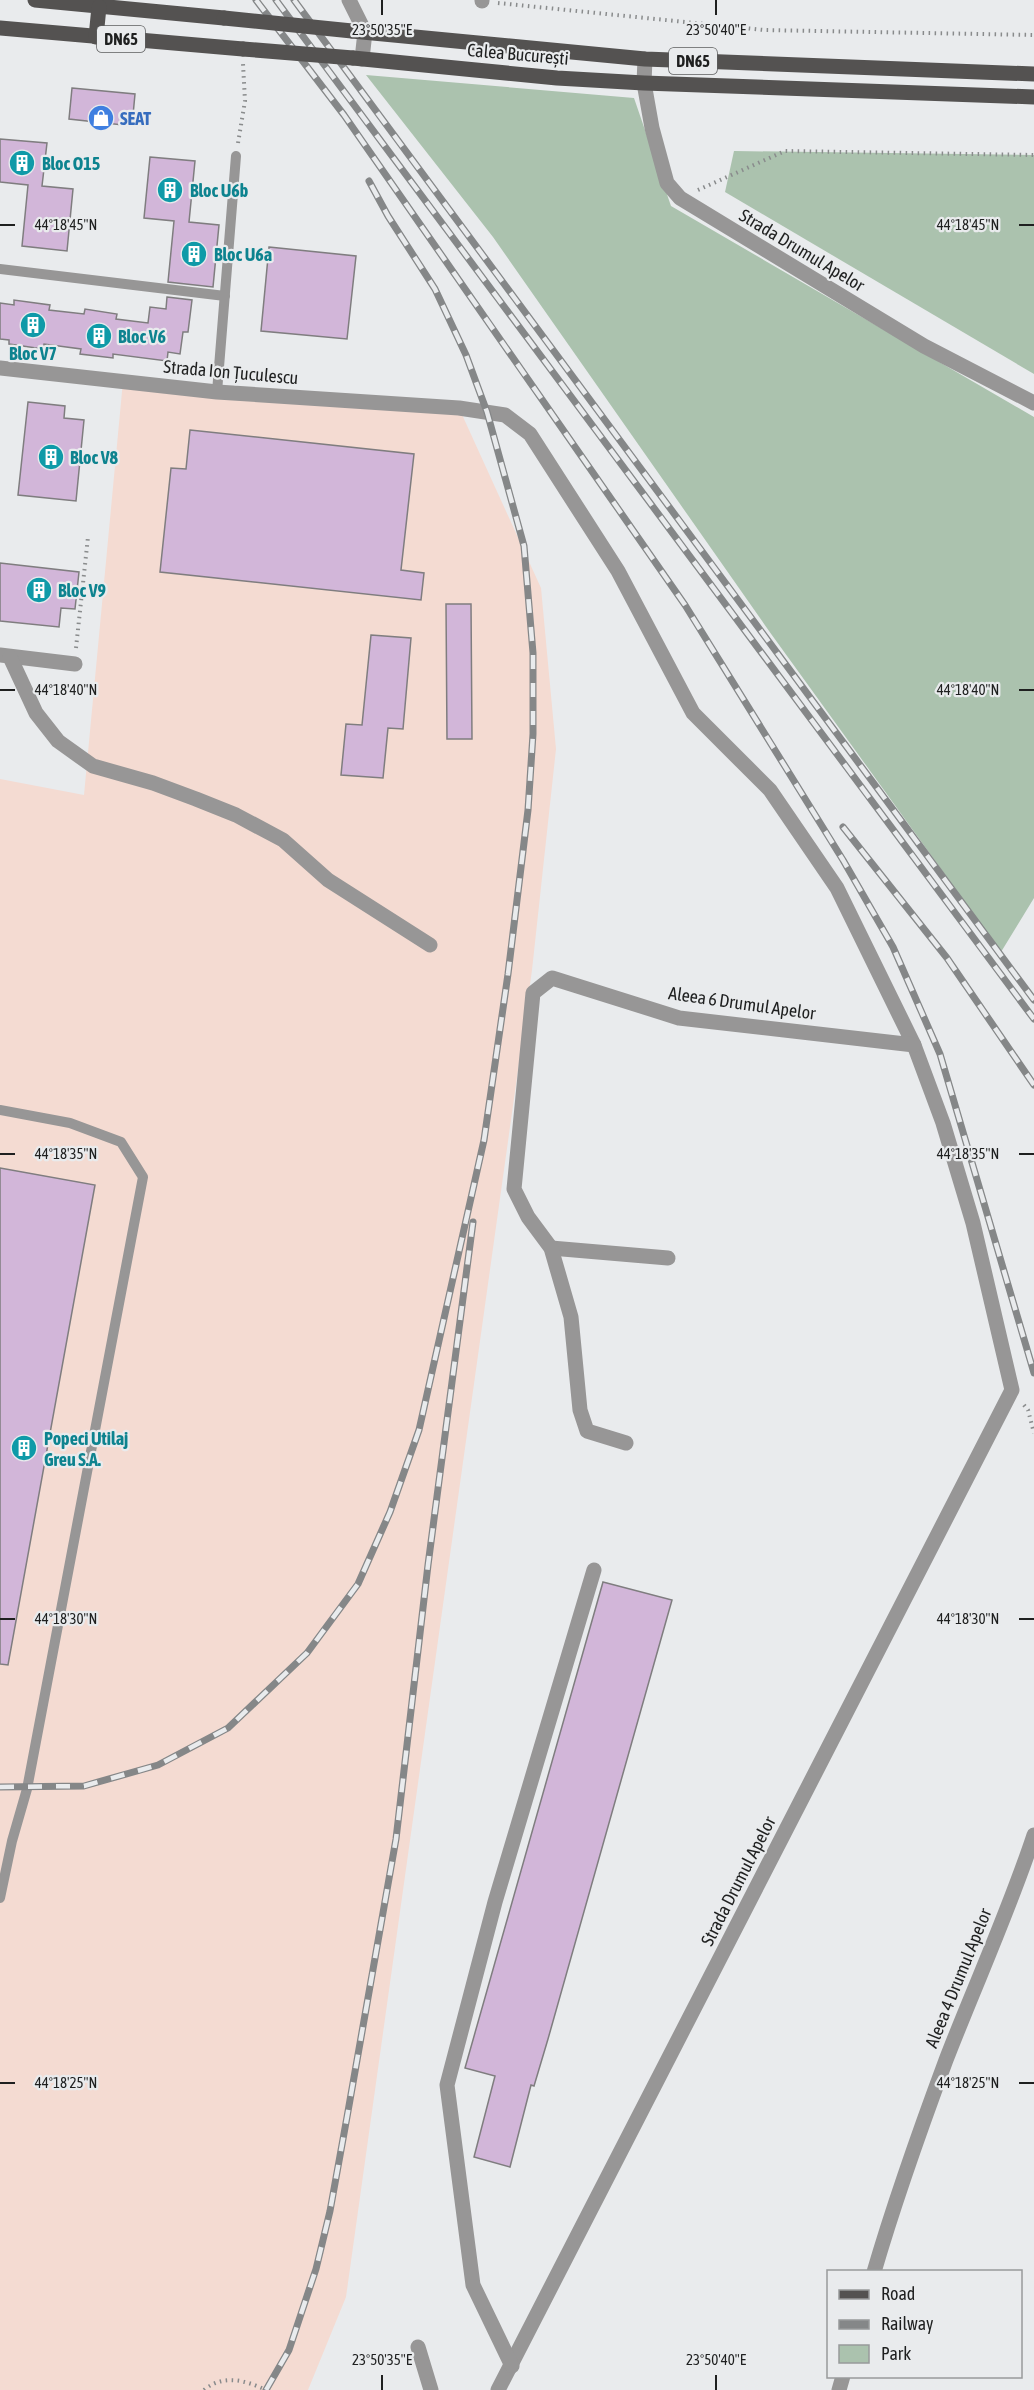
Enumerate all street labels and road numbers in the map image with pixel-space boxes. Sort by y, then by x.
road number: DN65 [97,26,145,52]
street label: Calea București [466,39,570,69]
road number: DN65 [669,48,717,74]
street label: Strada Drumul Apelor [736,204,869,296]
street label: Strada Ion Țuculescu [163,356,299,388]
street label: Aleea 6 Drumul Apelor [667,982,818,1024]
street label: Strada Drumul Apelor [696,1812,780,1949]
street label: Aleea 4 Drumul Apelor [920,1905,996,2051]

